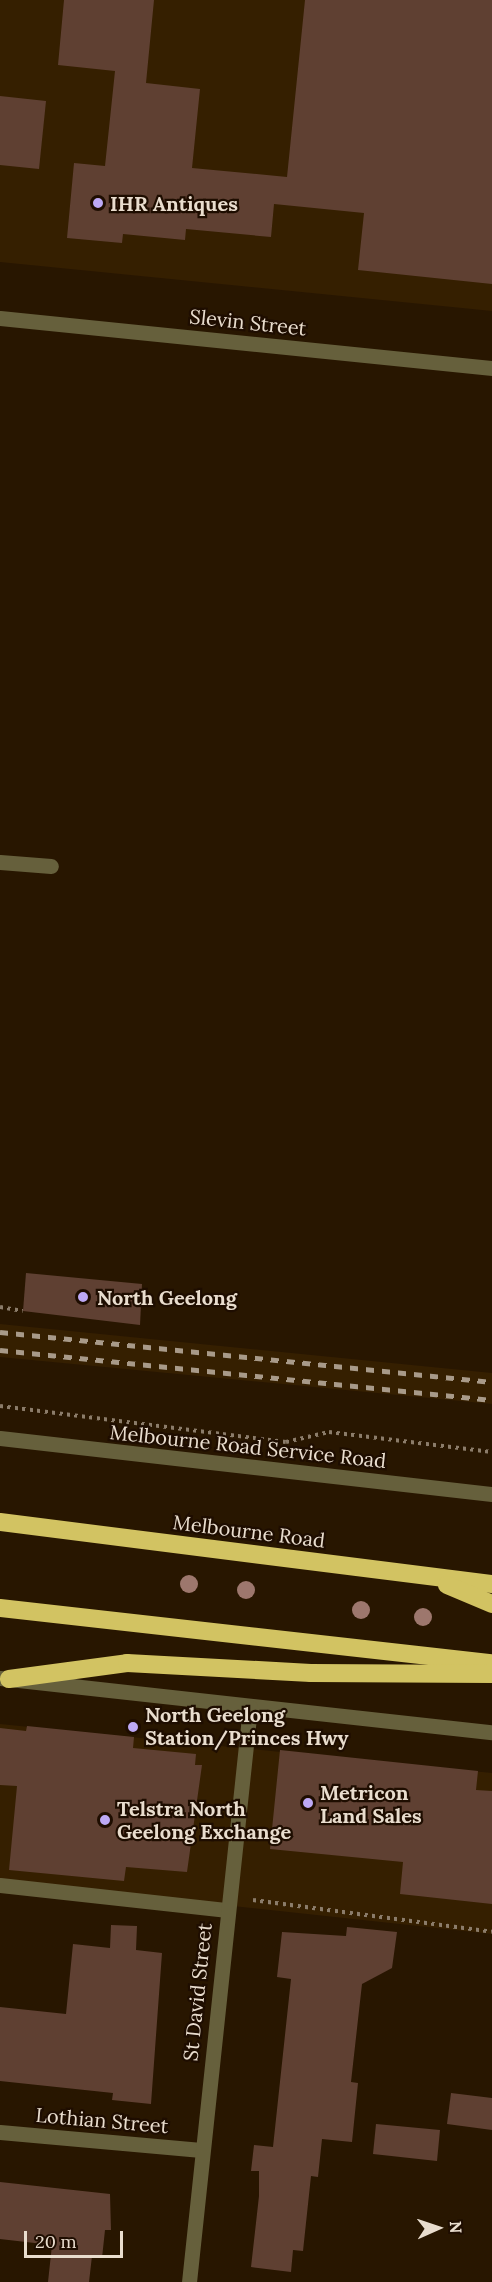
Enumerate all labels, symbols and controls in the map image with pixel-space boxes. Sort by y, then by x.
place label: IHR Antiques [110,191,238,215]
marker: IHR Antiques [91,196,105,210]
street label: Slevin Street [188,304,308,340]
place label: North Geelong [97,1285,237,1309]
marker: North Geelong [74,1288,92,1306]
street label: Melbourne Road Service Road [108,1420,388,1472]
street label: Melbourne Road [172,1510,326,1552]
place label: North Geelong Station/Princes Hwy [145,1703,348,1750]
marker: North Geelong Station/Princes Hwy [126,1720,140,1734]
place label: Metricon Land Sales [320,1780,422,1827]
place label: Telstra North Geelong Exchange [117,1796,291,1843]
marker: Metricon Land Sales [301,1796,315,1810]
marker: Telstra North Geelong Exchange [98,1813,112,1827]
street label: St David Street [178,1922,216,2062]
street label: Lothian Street [35,2102,169,2138]
north arrow [408,2198,468,2258]
scale bar [27,2219,126,2257]
text: N [446,2220,466,2234]
text: 20 m [35,2230,77,2253]

